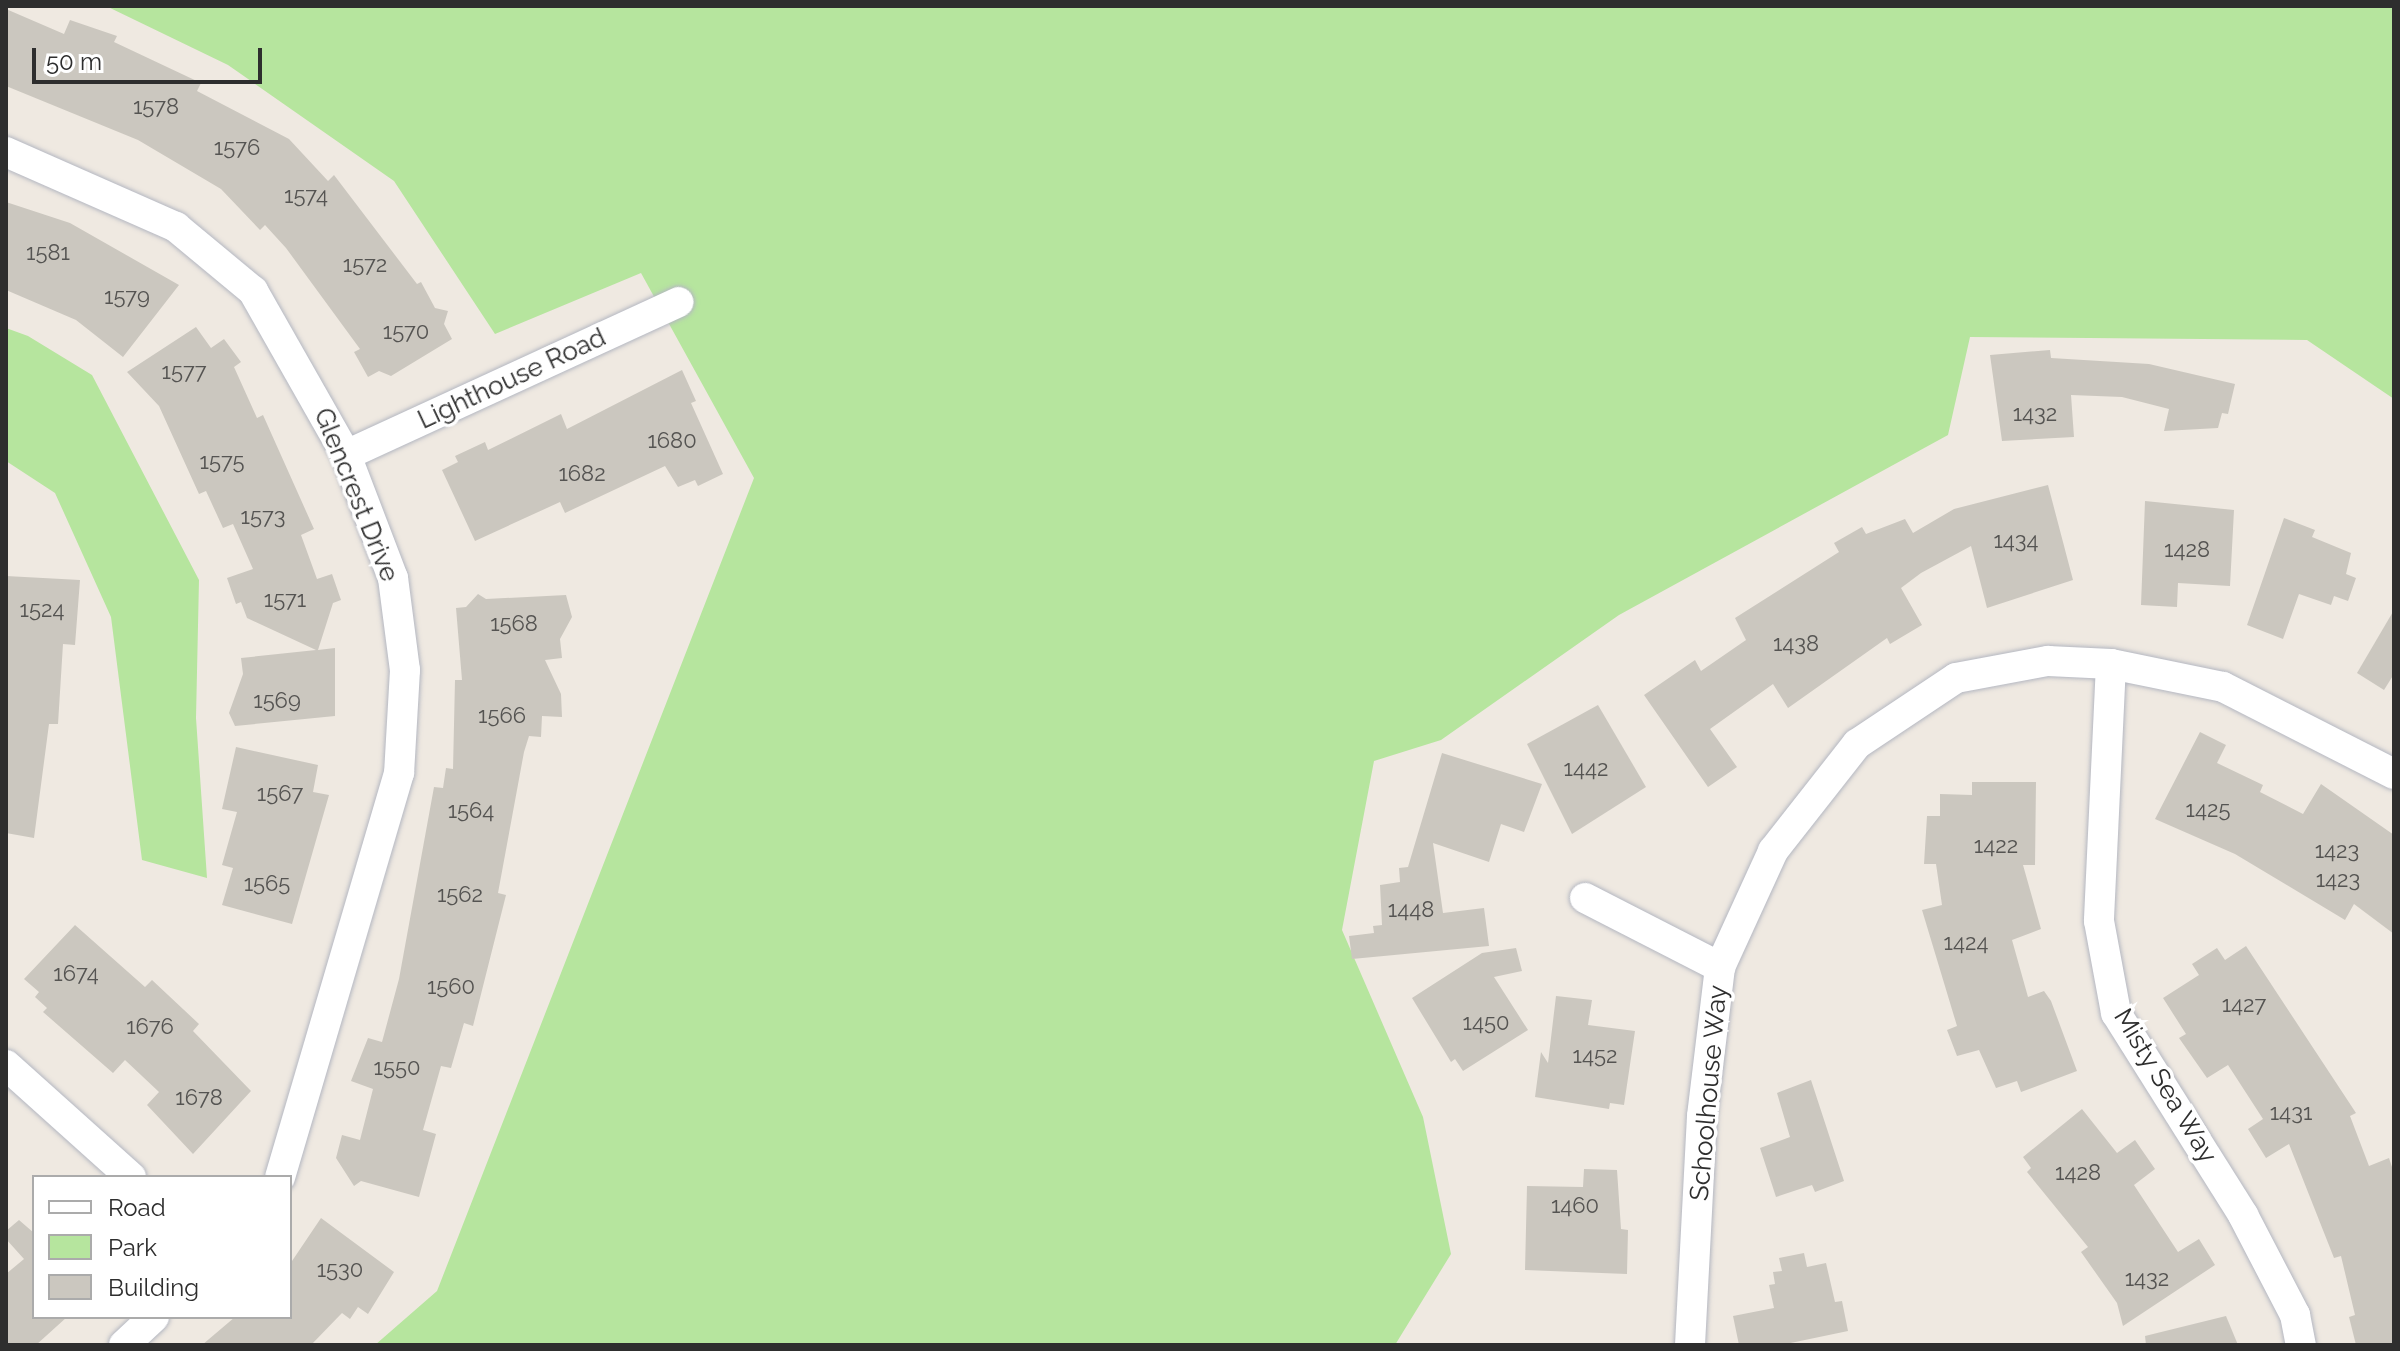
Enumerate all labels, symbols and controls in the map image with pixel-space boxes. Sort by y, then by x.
scale bar [36,32,266,82]
text: 50 m [46,47,102,76]
house number: 1578 [133,94,179,120]
house number: 1576 [214,135,260,161]
house number: 1574 [284,183,328,209]
house number: 1581 [26,240,70,266]
house number: 1572 [343,252,387,278]
house number: 1579 [104,284,150,310]
house number: 1570 [383,319,429,345]
street label: Lighthouse Road [413,322,611,436]
house number: 1577 [162,359,206,385]
house number: 1432 [2013,401,2057,427]
street label: Glencrest Drive [307,404,405,586]
house number: 1680 [647,428,697,454]
house number: 1575 [200,449,244,475]
house number: 1682 [558,461,606,487]
house number: 1573 [241,504,285,530]
house number: 1434 [1993,528,2039,554]
house number: 1428 [2164,537,2210,563]
house number: 1571 [264,587,306,613]
house number: 1524 [20,597,64,623]
house number: 1568 [490,611,538,637]
house number: 1438 [1773,631,1819,657]
house number: 1569 [253,688,301,714]
house number: 1566 [478,703,526,729]
house number: 1442 [1564,756,1608,782]
house number: 1567 [257,781,303,807]
house number: 1425 [2186,797,2230,823]
house number: 1564 [448,798,494,824]
house number: 1422 [1974,833,2018,859]
house number: 1423 [2315,838,2359,864]
house number: 1423 [2316,867,2360,893]
house number: 1565 [244,871,290,897]
house number: 1562 [437,882,483,908]
house number: 1448 [1388,897,1434,923]
house number: 1424 [1944,930,1988,956]
house number: 1674 [53,961,99,987]
house number: 1560 [427,974,475,1000]
street label: Schoolhouse Way [1684,983,1734,1203]
house number: 1427 [2222,992,2266,1018]
street label: Misty Sea Way [2106,1003,2224,1169]
house number: 1450 [1463,1010,1509,1036]
house number: 1676 [126,1014,174,1040]
house number: 1452 [1573,1043,1617,1069]
house number: 1550 [374,1055,420,1081]
house number: 1678 [175,1085,223,1111]
house number: 1431 [2270,1100,2312,1126]
house number: 1428 [2055,1160,2101,1186]
legend [32,1175,292,1319]
text: Road [108,1193,166,1222]
house number: 1460 [1551,1193,1599,1219]
text: Park [108,1233,157,1262]
house number: 1530 [317,1257,363,1283]
house number: 1432 [2125,1266,2169,1292]
text: Building [108,1273,199,1302]

